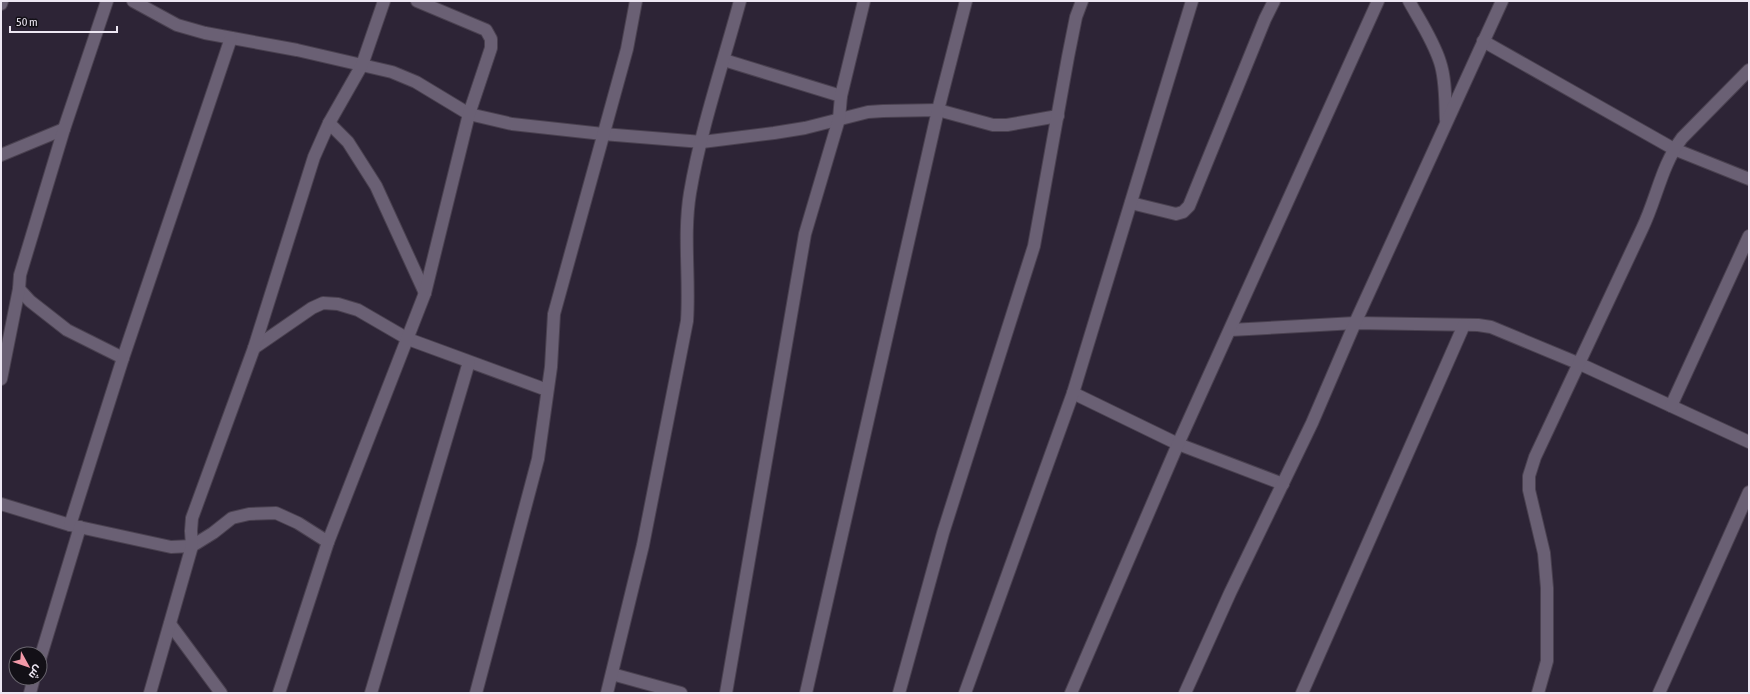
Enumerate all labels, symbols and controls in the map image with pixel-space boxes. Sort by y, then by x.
scale bar [10,8,117,34]
text: 50 m [16,15,38,29]
north arrow [8,646,48,686]
text: ش [26,663,45,682]

